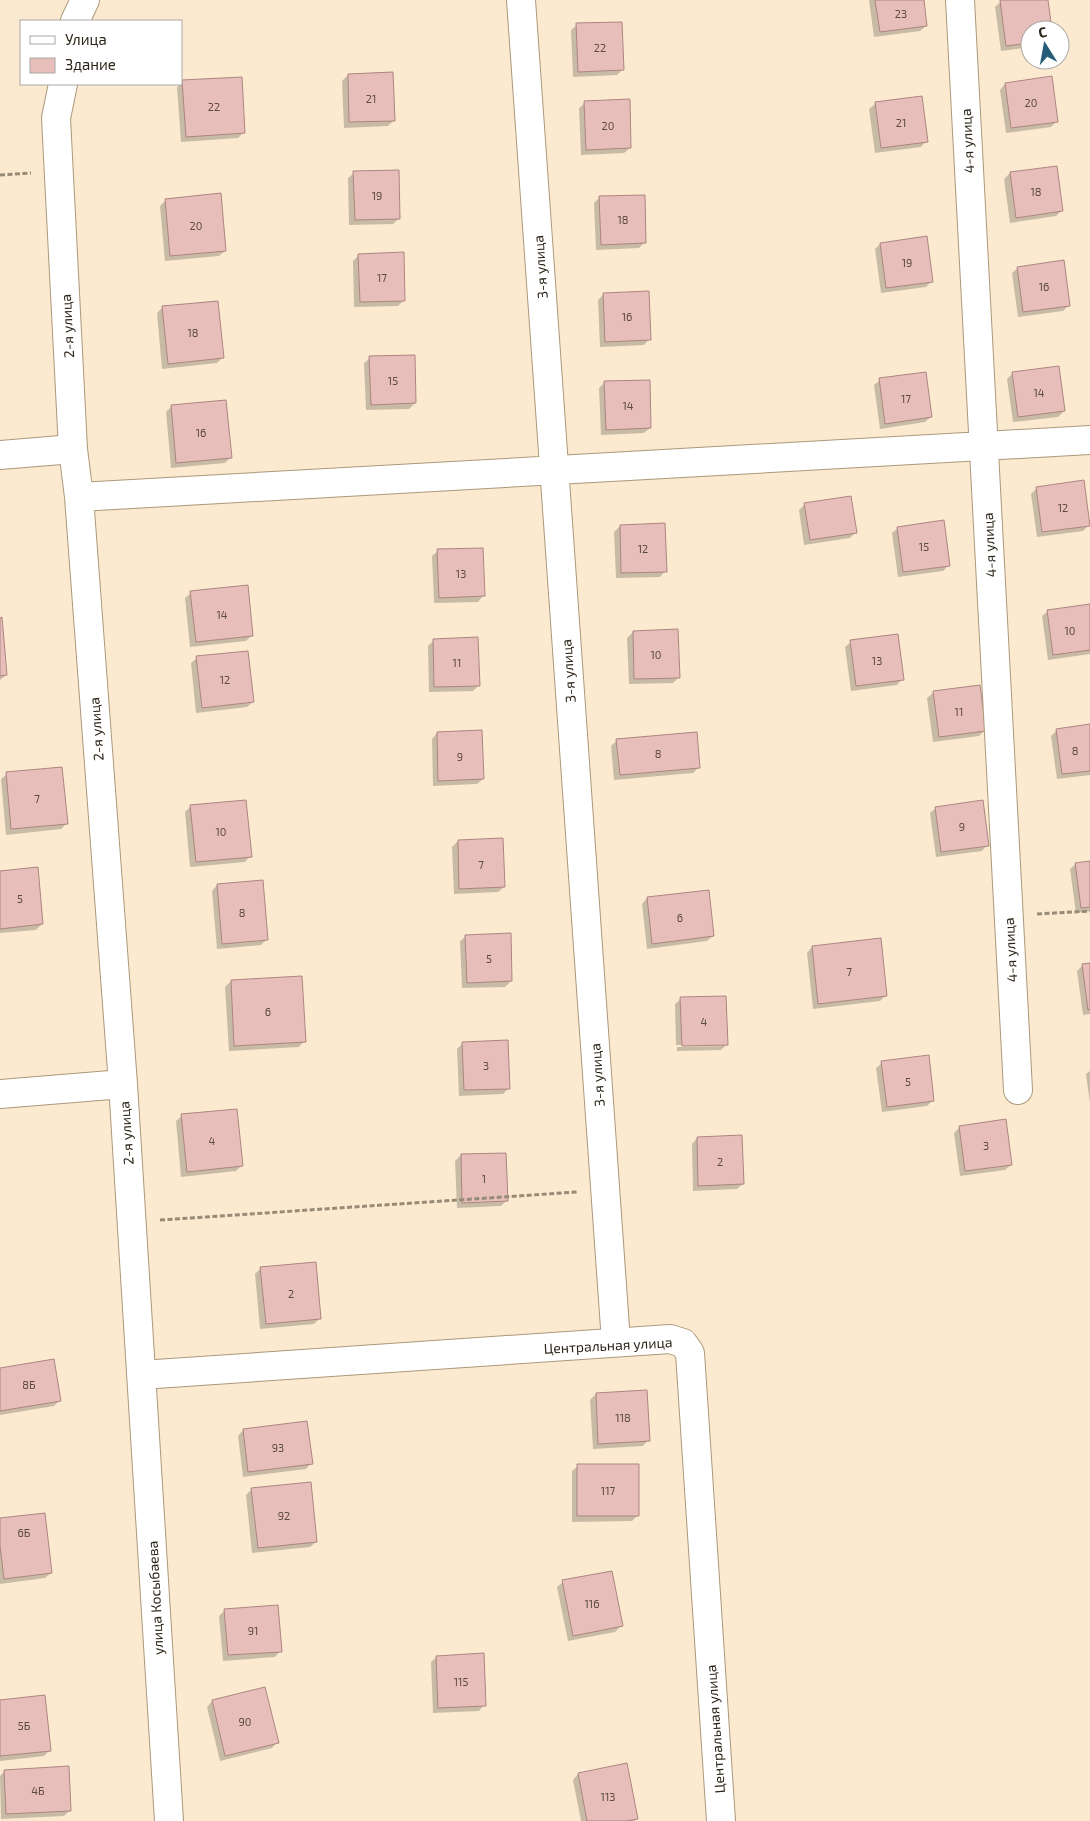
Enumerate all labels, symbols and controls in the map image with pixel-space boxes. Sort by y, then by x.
house number: 23 [895,7,907,20]
legend [20,20,182,85]
north arrow [1020,20,1070,70]
text: С [1037,23,1048,41]
text: Улица [65,30,107,48]
house number: 22 [594,41,606,54]
text: Здание [65,55,116,73]
house number: 21 [366,92,376,105]
house number: 20 [1025,96,1037,109]
house number: 22 [208,100,220,113]
street label: 4-я улица [957,108,977,174]
house number: 21 [896,116,906,129]
house number: 20 [602,119,614,132]
house number: 18 [1030,185,1042,198]
house number: 19 [372,189,382,202]
house number: 18 [617,213,629,226]
house number: 20 [190,219,202,232]
street label: 3-я улица [529,235,551,299]
house number: 19 [902,256,912,269]
house number: 17 [377,271,387,284]
house number: 16 [1039,280,1049,293]
street label: 2-я улица [57,294,77,358]
house number: 16 [622,310,632,323]
house number: 18 [187,326,199,339]
house number: 15 [388,374,398,387]
house number: 14 [1033,386,1045,399]
house number: 17 [901,392,911,405]
house number: 14 [622,399,634,412]
house number: 16 [196,426,206,439]
house number: 12 [1058,501,1068,514]
street label: 4-я улица [979,512,999,578]
house number: 15 [919,540,929,553]
house number: 12 [638,542,648,555]
house number: 13 [456,567,466,580]
house number: 14 [216,608,228,621]
house number: 10 [1064,624,1076,637]
street label: 3-я улица [557,639,579,703]
house number: 10 [650,648,662,661]
house number: 13 [872,654,882,667]
house number: 11 [453,656,461,669]
house number: 12 [220,673,230,686]
street label: 2-я улица [85,696,107,762]
house number: 11 [955,705,963,718]
house number: 8 [1072,744,1078,757]
house number: 8 [655,747,661,760]
house number: 9 [457,750,463,763]
house number: 7 [34,792,40,805]
house number: 9 [959,820,965,833]
house number: 10 [215,825,227,838]
house number: 7 [478,858,484,871]
house number: 5 [17,892,23,905]
house number: 8 [239,906,245,919]
house number: 6 [677,911,683,924]
street label: 4-я улица [1000,917,1020,983]
house number: 5 [486,952,492,965]
house number: 7 [846,965,852,978]
house number: 6 [265,1005,271,1018]
house number: 4 [701,1015,708,1028]
street label: 3-я улица [586,1043,608,1107]
house number: 3 [483,1059,489,1072]
house number: 5 [905,1075,911,1088]
street label: 2-я улица [115,1100,137,1166]
house number: 4 [209,1134,216,1147]
house number: 3 [983,1139,989,1152]
house number: 2 [717,1155,723,1168]
house number: 1 [482,1172,486,1185]
house number: 2 [288,1287,294,1300]
street label: Центральная улица [543,1333,673,1357]
house number: 8Б [22,1378,36,1391]
house number: 118 [615,1411,631,1424]
house number: 93 [272,1441,284,1454]
house number: 117 [601,1484,616,1497]
house number: 92 [278,1509,290,1522]
house number: 6Б [18,1526,31,1539]
street label: улица Косыбаева [144,1540,166,1656]
house number: 116 [584,1597,600,1610]
house number: 91 [248,1624,258,1637]
street label: Центральная улица [702,1664,728,1794]
house number: 115 [454,1675,468,1688]
house number: 90 [239,1715,251,1728]
house number: 5Б [18,1719,31,1732]
house number: 4Б [31,1784,45,1797]
house number: 113 [601,1790,615,1803]

